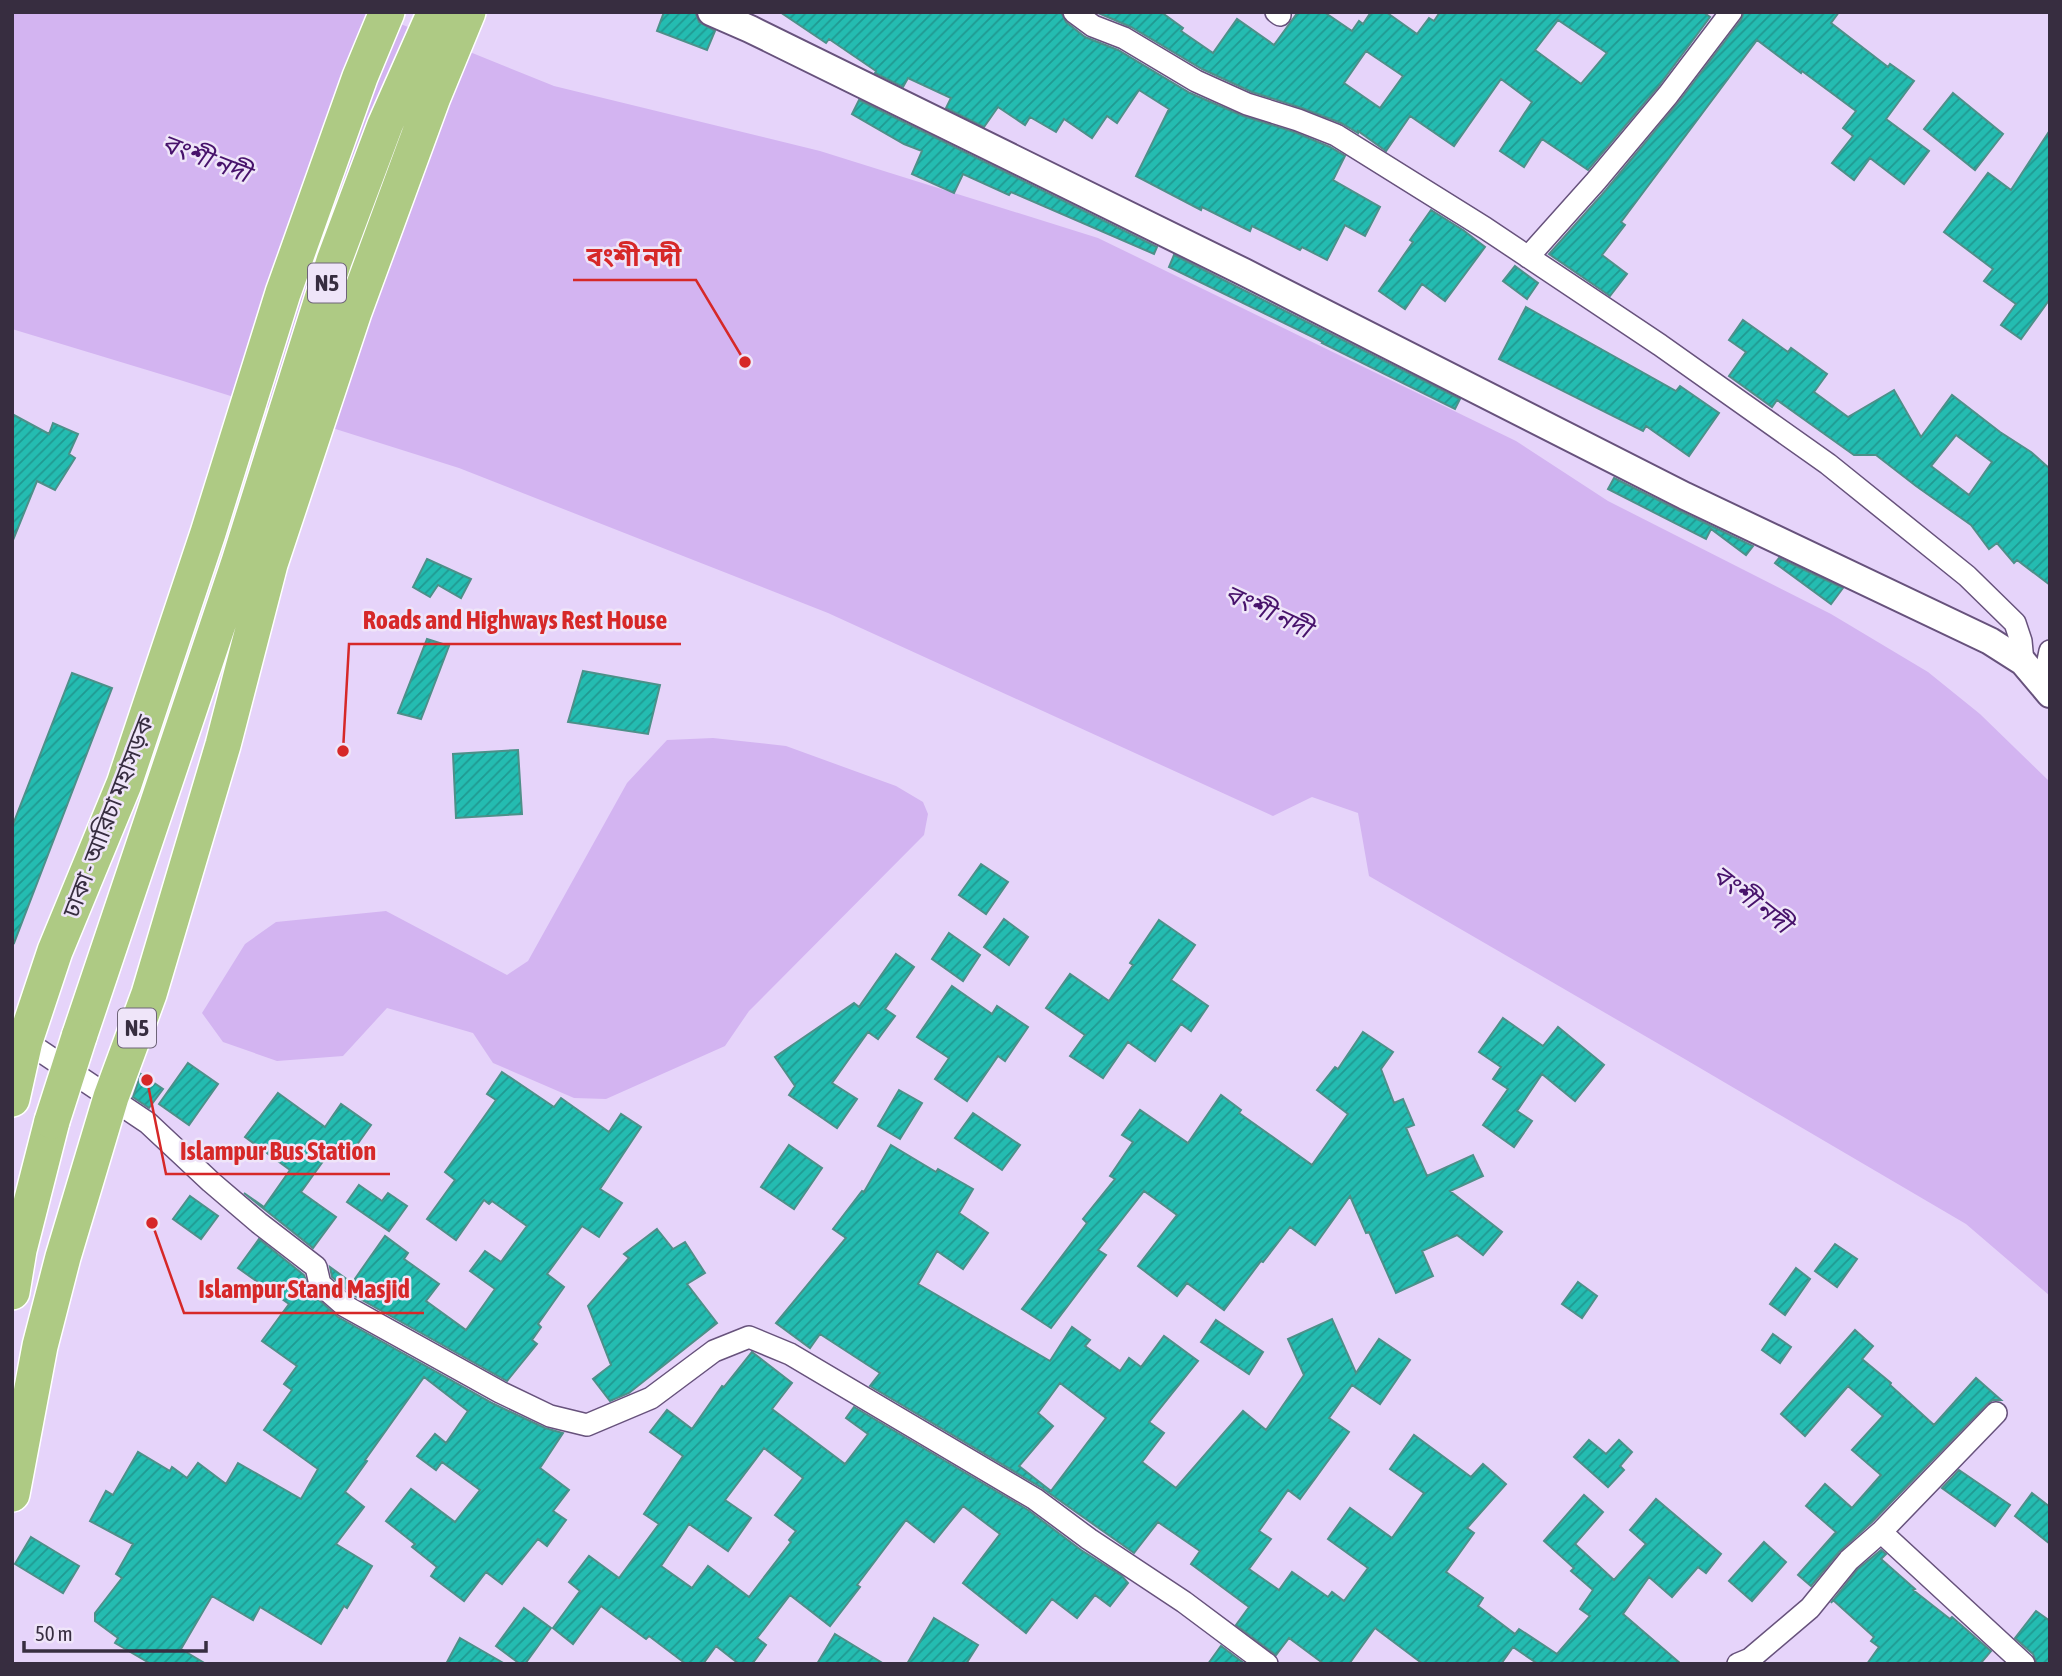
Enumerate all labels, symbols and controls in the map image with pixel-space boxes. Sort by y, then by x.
water label: বংশী নদী [158,128,259,190]
callout: বংশী নদী [573,233,696,280]
text: বংশী নদী [586,241,682,272]
road number: N5 [308,264,346,302]
water label: বংশী নদী [1220,578,1321,646]
callout: Roads and Highways Rest House [349,597,681,644]
text: Roads and Highways Rest House [363,605,667,635]
street label: ঢাকা - আরিচা মহাসড়ক [57,711,159,922]
water label: বংশী নদী [1707,859,1801,942]
road number: N5 [118,1009,156,1048]
callout: Islampur Bus Station [166,1127,390,1174]
text: Islampur Bus Station [180,1136,376,1166]
callout: Islampur Stand Masjid [184,1266,424,1313]
text: Islampur Stand Masjid [198,1274,410,1304]
scale bar [24,1610,206,1654]
text: 50 m [35,1621,73,1645]

